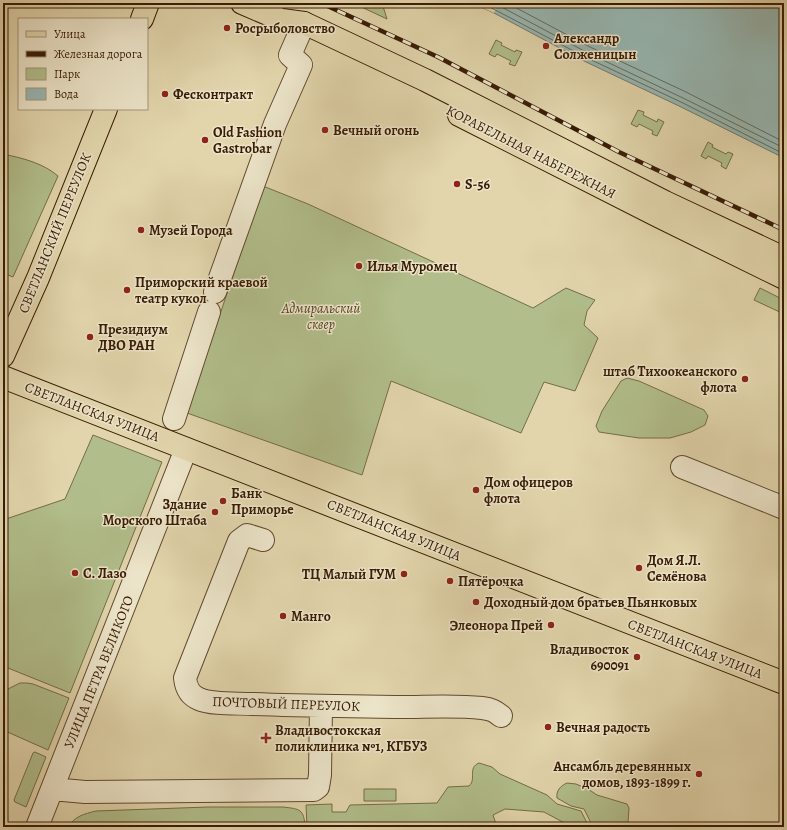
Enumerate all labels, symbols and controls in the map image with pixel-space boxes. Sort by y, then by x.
legend [18,18,148,110]
place label: Росрыболовство [235,19,335,38]
marker: Росрыболовство [222,23,232,33]
text: Улица [54,26,86,42]
place label: Александр Солженицын [553,29,636,64]
marker: Александр Солженицын [541,41,551,51]
text: Железная дорога [54,46,143,62]
text: Парк [54,66,80,82]
place label: Фесконтракт [173,85,254,104]
text: Вода [54,86,79,102]
marker: Фесконтракт [160,89,170,99]
street label: КОРАБЕЛЬНАЯ НАБЕРЕЖНАЯ [443,101,619,203]
place label: Вечный огонь [333,121,420,140]
place label: Old Fashion Gastrobar [213,123,282,158]
marker: Вечный огонь [320,125,330,135]
marker: Old Fashion Gastrobar [200,135,210,145]
street label: СВЕТЛАНСКИЙ ПЕРЕУЛОК [14,150,96,316]
place label: S-56 [465,175,490,194]
marker: S-56 [452,179,462,189]
place label: Музей Города [149,221,233,240]
marker: Музей Города [136,225,146,235]
place label: Илья Муромец [367,257,457,276]
marker: Илья Муромец [354,261,364,271]
place label: Приморский краевой театр кукол [135,273,268,308]
marker: Приморский краевой театр кукол [122,285,132,295]
park label: Адмиральский сквер [281,299,360,334]
place label: Президиум ДВО РАН [98,320,169,355]
marker: Президиум ДВО РАН [85,332,95,342]
place label: штаб Тихоокеанского флота [603,362,737,397]
marker: штаб Тихоокеанского флота [740,374,750,384]
street label: СВЕТЛАНСКАЯ УЛИЦА [22,378,163,447]
place label: Дом офицеров флота [484,473,573,508]
place label: Банк Приморье [231,484,294,519]
marker: Дом офицеров флота [471,485,481,495]
street label: СВЕТЛАНСКАЯ УЛИЦА [324,494,465,566]
place label: Здание Морского Штаба [103,495,208,530]
marker: Банк Приморье [218,496,228,506]
marker: Здание Морского Штаба [210,507,220,517]
place label: Дом Я.Л. Семёнова [647,551,707,586]
marker: Дом Я.Л. Семёнова [634,563,644,573]
place label: С. Лазо [83,564,127,583]
place label: ТЦ Малый ГУМ [302,565,396,584]
marker: С. Лазо [70,568,80,578]
marker: ТЦ Малый ГУМ [399,569,409,579]
place label: Пятёрочка [458,572,524,591]
marker: Пятёрочка [445,576,455,586]
street label: УЛИЦА ПЕТРА ВЕЛИКОГО [60,593,138,751]
place label: Доходный дом братьев Пьянковых [484,593,698,612]
marker: Доходный дом братьев Пьянковых [471,597,481,607]
place label: Манго [291,607,331,626]
marker: Манго [278,611,288,621]
street label: СВЕТЛАНСКАЯ УЛИЦА [625,615,766,684]
place label: Элеонора Прей [449,616,543,635]
marker: Элеонора Прей [546,620,556,630]
place label: Владивосток 690091 [550,640,629,675]
marker: Владивосток 690091 [632,652,642,662]
street label: ПОЧТОВЫЙ ПЕРЕУЛОК [212,692,360,716]
place label: Вечная радость [556,718,651,737]
place label: Владивостокская поликлиника №1, КГБУЗ [275,721,428,756]
marker: Вечная радость [543,722,553,732]
marker: Владивостокская поликлиника №1, КГБУЗ [260,732,272,744]
place label: Ансамбль деревянных домов, 1893-1899 г. [553,757,692,792]
marker: Ансамбль деревянных домов, 1893-1899 г. [694,769,704,779]

